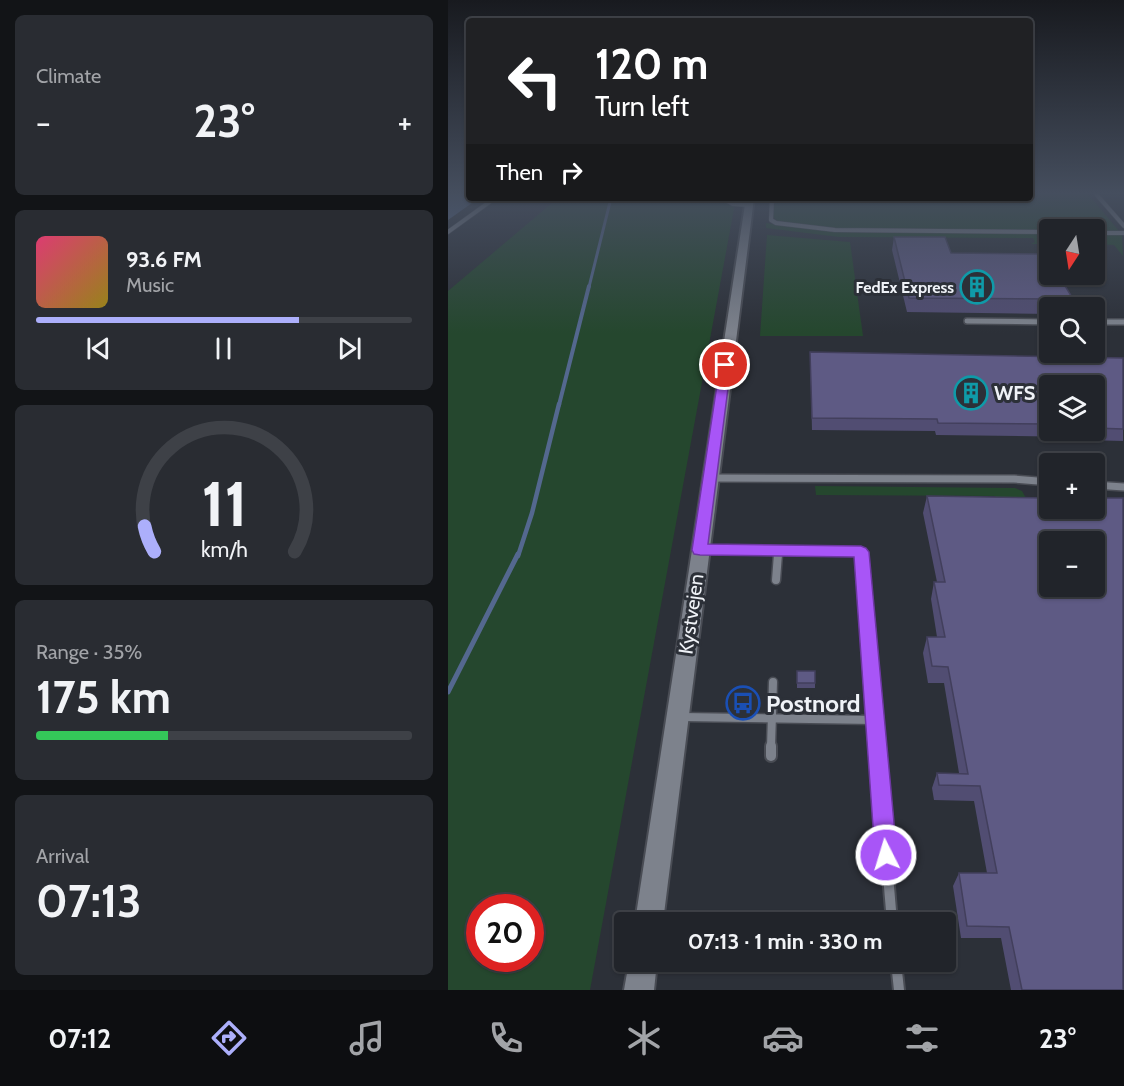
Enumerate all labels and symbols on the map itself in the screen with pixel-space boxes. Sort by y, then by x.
north arrow [1039,219,1105,285]
building icon: FedEx Express [959,269,995,305]
place label: FedEx Express [855,278,954,297]
pin [699,339,750,390]
building icon: WFS [953,375,989,411]
place label: WFS [994,381,1036,405]
street label: Kystvejen [673,572,709,656]
bus stop icon: Postnord [725,685,761,721]
place label: Postnord [766,689,860,718]
position arrow [854,823,918,887]
speed limit sign: 20 [466,894,544,972]

